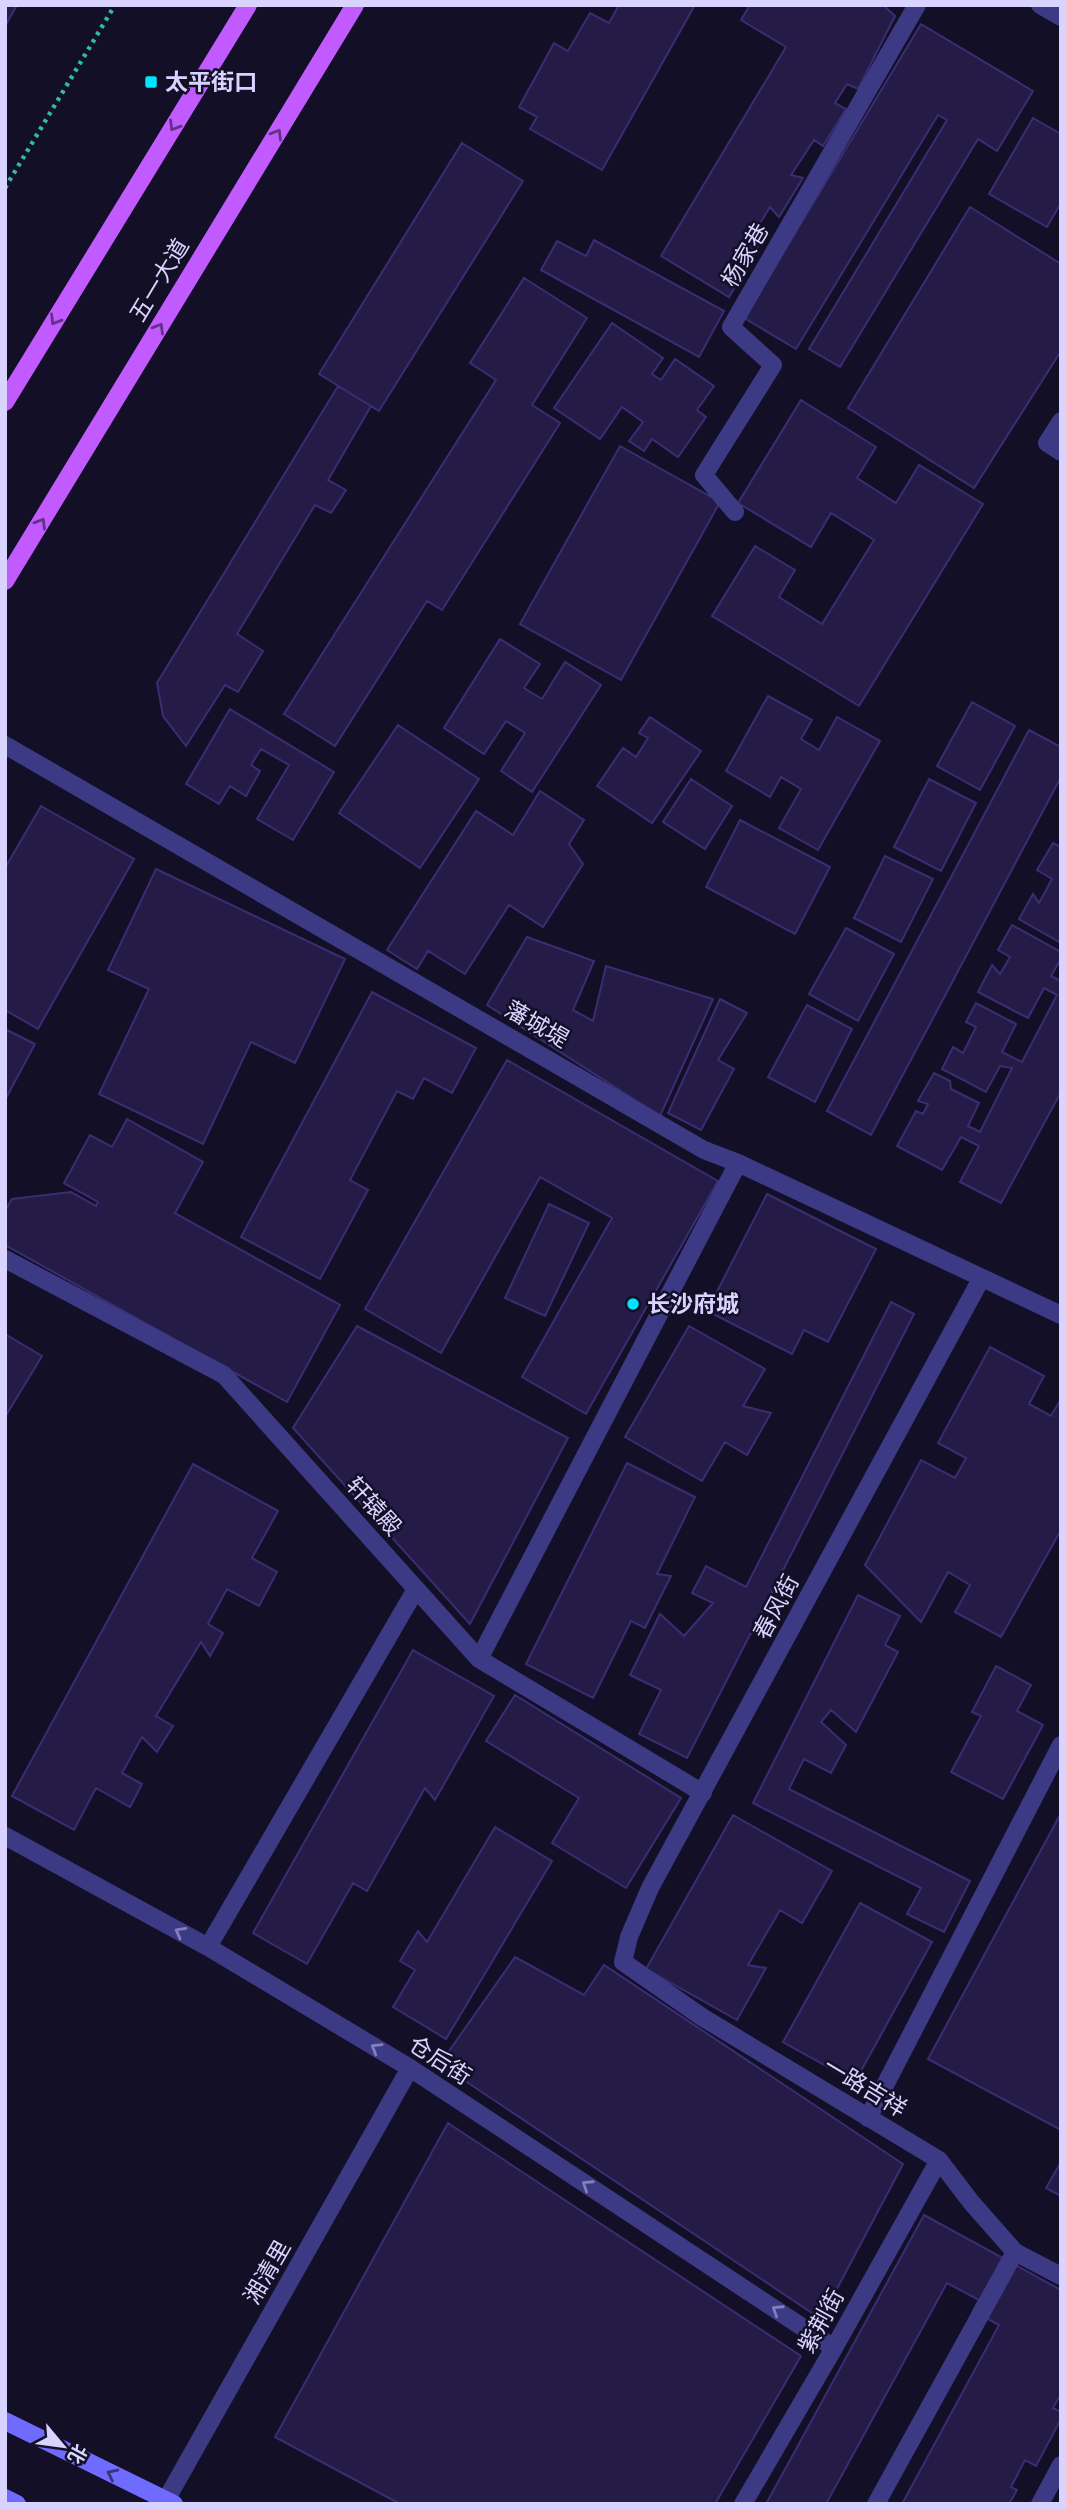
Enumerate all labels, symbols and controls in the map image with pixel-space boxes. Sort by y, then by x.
place label: 太平街口 [165,67,257,95]
marker: 太平街口 [143,74,159,90]
one-way arrow [170,119,183,132]
one-way arrow [268,128,281,141]
street label: 杨家巷 [715,218,774,291]
street label: 五一大道 [122,233,194,326]
one-way arrow [51,313,64,326]
one-way arrow [150,323,163,336]
one-way arrow [32,517,45,530]
street label: 藩城堤 [501,994,574,1053]
place label: 长沙府城 [647,1289,739,1317]
marker: 长沙府城 [625,1296,641,1312]
street label: 轩辕殿 [341,1470,408,1540]
street label: 春风街 [747,1569,804,1644]
one-way arrow [175,1927,188,1940]
street label: 仓后街 [404,2029,477,2090]
one-way arrow [371,2043,384,2056]
street label: 一路吉祥 [819,2050,912,2122]
one-way arrow [582,2181,595,2194]
street label: 湘清里 [237,2235,296,2308]
street label: 紫荆街 [791,2284,849,2357]
one-way arrow [772,2306,785,2319]
north arrow [28,2411,98,2481]
text: 北 [64,2441,93,2468]
one-way arrow [107,2468,119,2482]

